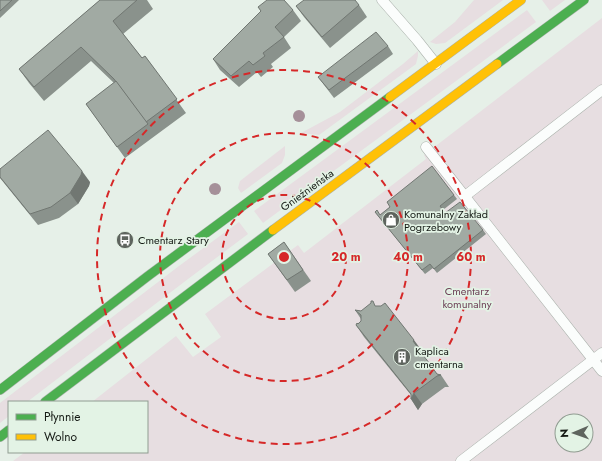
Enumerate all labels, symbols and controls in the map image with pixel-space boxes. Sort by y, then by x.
street label: Gnieźnieńska [277,165,337,215]
place label: Komunalny Zakład Pogrzebowy [404,206,488,235]
shop icon: Komunalny Zakład Pogrzebowy [381,210,401,230]
bus stop icon: Cmentarz Stary [115,230,135,250]
place label: Cmentarz Stary [138,232,209,248]
text: 20 m [331,248,361,266]
text: 40 m [393,248,423,266]
text: 60 m [456,248,486,266]
centre of rings [277,250,291,264]
park label: Cmentarz komunalny [442,283,492,312]
place label: Kaplica cmentarna [415,343,463,372]
building icon: Kaplica cmentarna [392,347,412,367]
legend [8,401,148,453]
text: Płynnie [44,408,81,426]
north arrow [554,413,594,453]
text: Wolno [44,428,78,446]
text: N [556,429,572,438]

